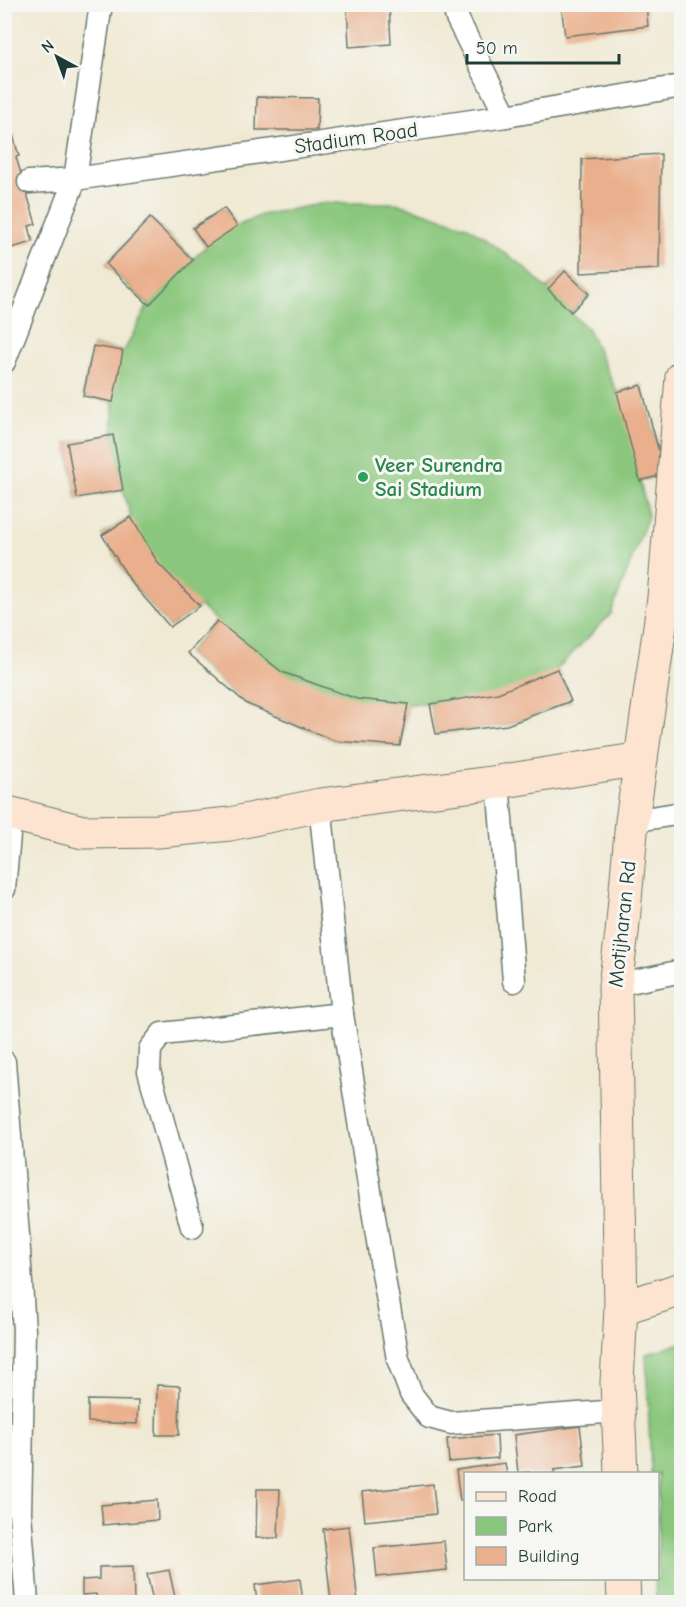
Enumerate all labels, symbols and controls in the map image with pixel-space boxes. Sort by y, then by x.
north arrow [27,27,87,87]
scale bar [467,27,618,65]
text: N [38,36,58,57]
text: 50 m [476,38,518,59]
street label: Stadium Road [293,117,419,159]
place label: Veer Surendra Sai Stadium [375,453,503,501]
marker: Veer Surendra Sai Stadium [356,470,370,484]
street label: Motijharan Rd [603,860,641,988]
legend [464,1472,659,1580]
text: Road [518,1486,557,1507]
text: Park [518,1516,553,1537]
text: Building [518,1546,580,1567]

